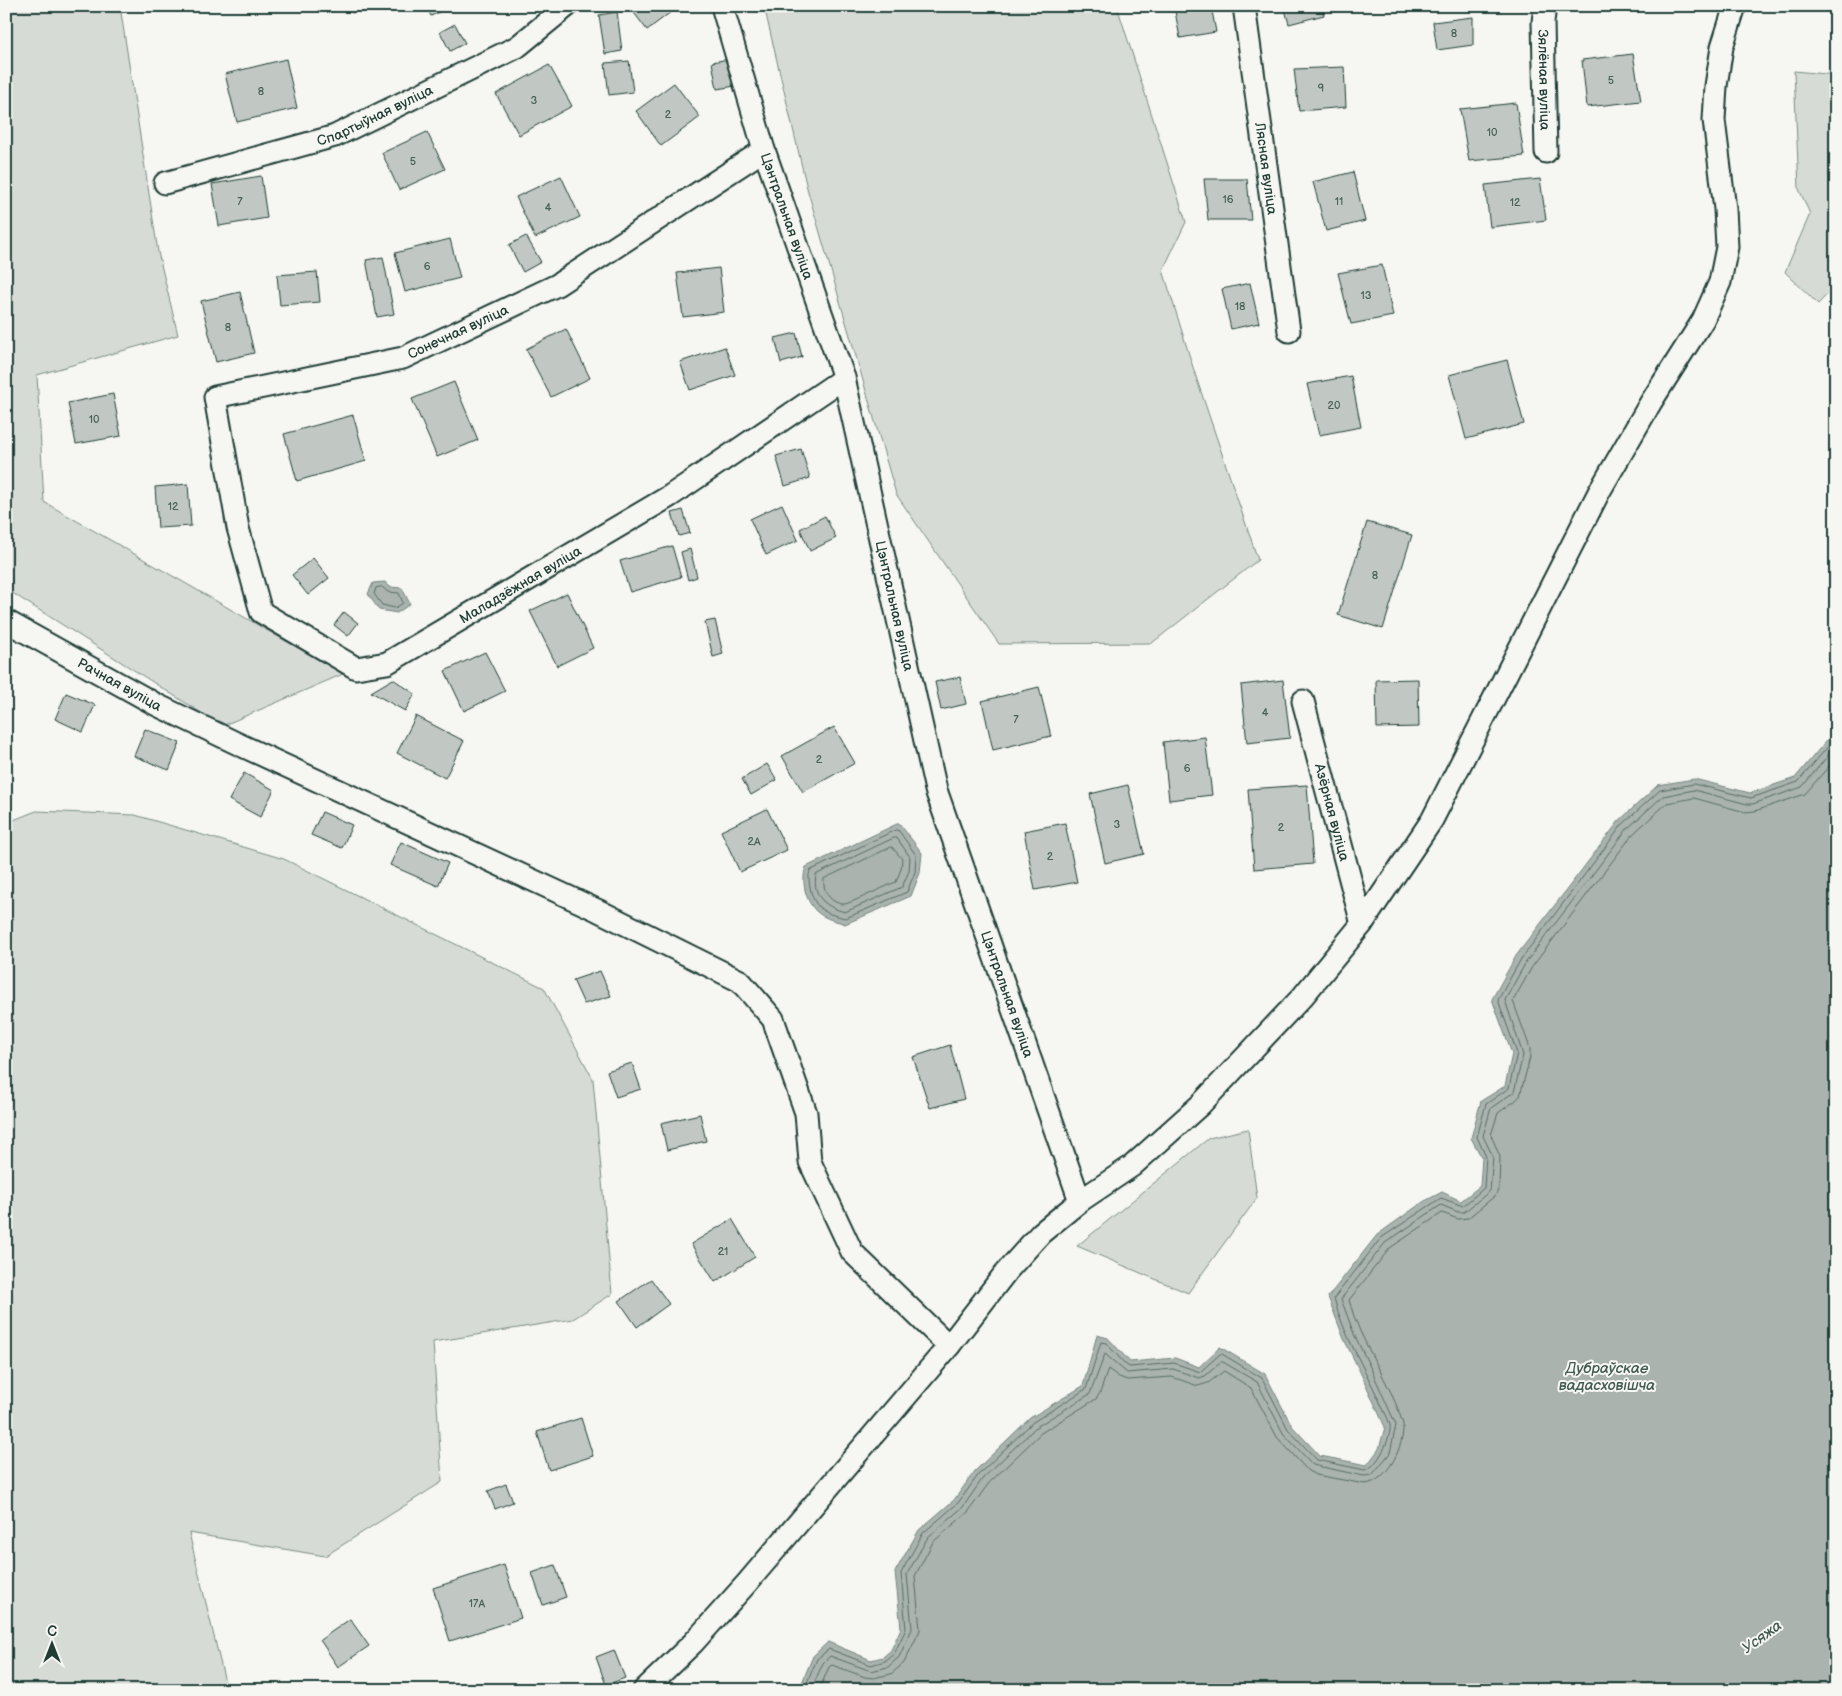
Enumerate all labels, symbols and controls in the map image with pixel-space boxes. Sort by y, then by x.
house number: 8 [1451,27,1457,40]
street label: Зялёная вуліца [1535,29,1554,131]
house number: 5 [1608,74,1614,87]
street label: Спартыўная вуліца [315,81,436,149]
house number: 9 [1318,82,1324,95]
house number: 8 [258,85,264,98]
house number: 3 [531,94,538,107]
house number: 2 [665,108,672,121]
street label: Лясная вуліца [1252,120,1281,216]
house number: 10 [1487,126,1498,139]
street label: Цэнтральная вуліца [757,150,817,282]
house number: 5 [410,155,416,168]
house number: 16 [1223,193,1234,206]
house number: 7 [237,195,243,208]
house number: 11 [1335,195,1343,208]
house number: 12 [1510,196,1521,209]
house number: 4 [545,201,552,214]
house number: 6 [424,260,431,273]
house number: 13 [1360,289,1372,302]
house number: 18 [1235,300,1245,313]
street label: Сонечная вуліца [405,301,512,363]
house number: 8 [225,321,231,334]
house number: 20 [1328,399,1341,412]
house number: 10 [89,413,100,426]
house number: 12 [168,500,179,513]
street label: Цэнтральная вуліца [872,539,918,673]
street label: Маладзёжная вуліца [456,542,585,627]
house number: 8 [1372,569,1378,582]
street label: Рачная вуліца [74,654,165,715]
house number: 4 [1262,706,1269,719]
house number: 7 [1013,713,1019,726]
house number: 2 [816,753,823,766]
street label: Азёрная вуліца [1311,761,1354,864]
house number: 6 [1184,762,1191,775]
house number: 3 [1114,818,1121,831]
house number: 2 [1278,821,1285,834]
house number: 2А [747,835,761,848]
house number: 2 [1047,850,1054,863]
street label: Цэнтральная вуліца [977,928,1038,1060]
house number: 21 [718,1245,728,1258]
water label: Дубраўскае вадасховішча [1559,1359,1655,1395]
house number: 17А [469,1597,485,1610]
water label: Усяжа [1738,1616,1786,1658]
north arrow [28,1618,78,1668]
text: С [47,1623,57,1640]

